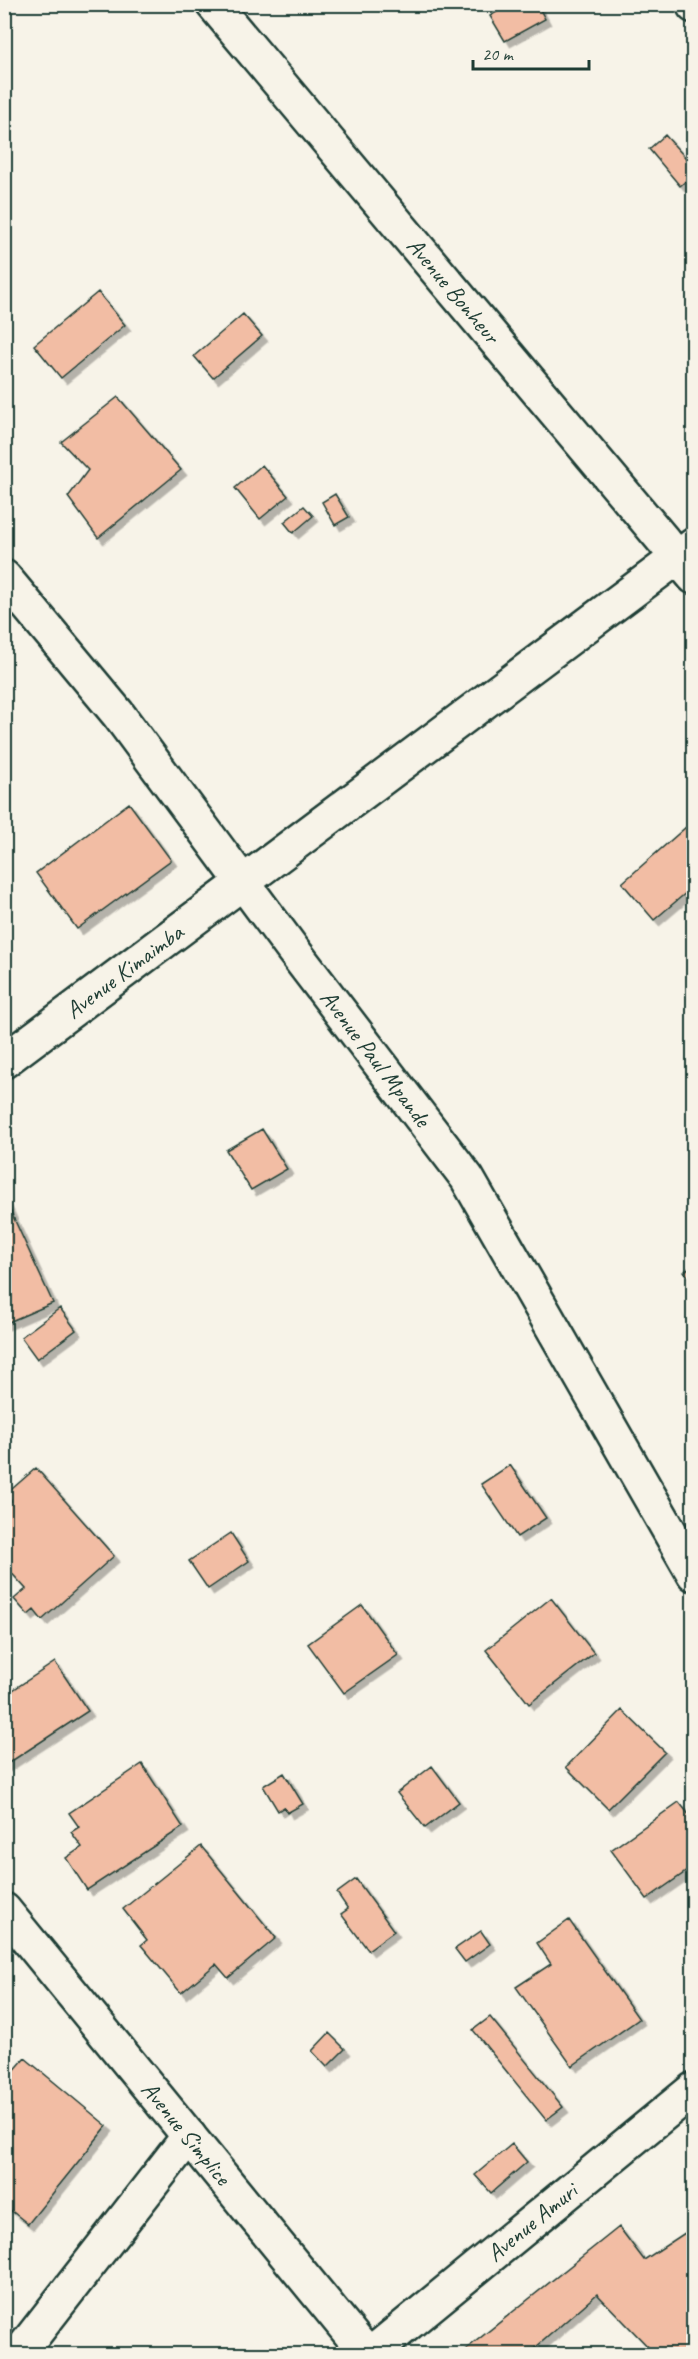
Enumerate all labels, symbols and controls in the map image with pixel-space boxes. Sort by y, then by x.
scale bar [473,33,588,71]
text: 20 m [482,43,515,65]
street label: Avenue Bonheur [400,231,508,351]
street label: Avenue Kimaimba [59,916,190,1025]
street label: Avenue Paul Mpande [314,984,439,1134]
street label: Avenue Simplice [135,2075,239,2193]
street label: Avenue Amuri [480,2174,585,2268]

